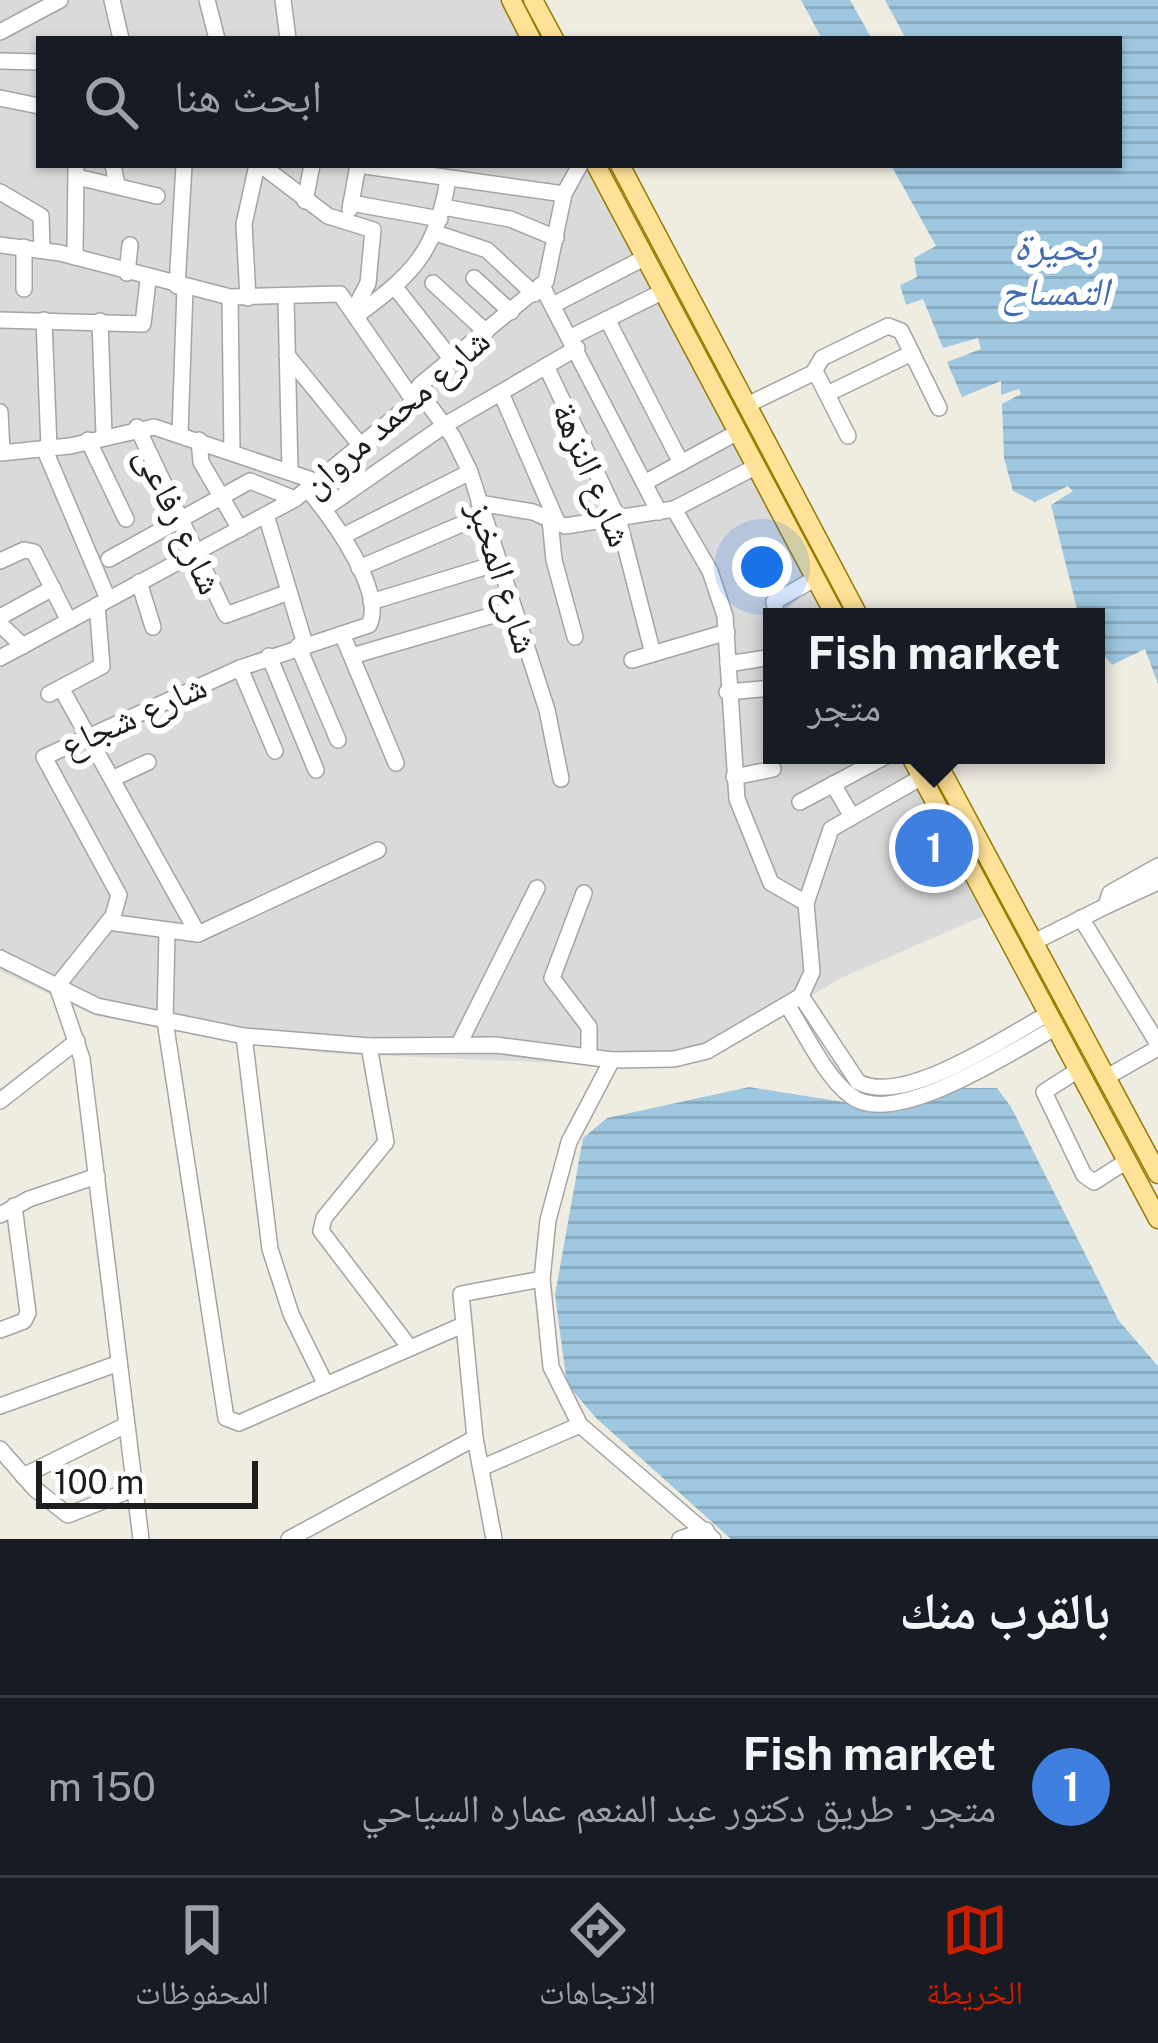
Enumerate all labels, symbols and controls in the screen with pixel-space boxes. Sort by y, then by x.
search box [36,36,1122,168]
icon: search [78,69,144,135]
text: ابحث هنا [174,69,322,122]
water label: بحيرة التمساح [1001,223,1113,317]
street label: شارع محمد مروان [292,319,499,507]
street label: شارع النزهة [542,395,642,553]
street label: شارع رفاعى [126,439,232,601]
street label: شارع المخبز [458,495,548,659]
your location [732,537,792,597]
popup [763,608,1105,764]
text: Fish market [807,626,1061,679]
street label: شارع شجاع [53,664,213,768]
text: متجر [807,684,881,730]
pin: 1 [895,803,973,893]
scale bar [36,1455,258,1508]
text: 100 m [54,1463,144,1501]
text: بالقرب منك [899,1581,1110,1640]
text: Fish market [743,1727,996,1780]
text: 150 m [48,1764,156,1810]
text: 1 [1063,1764,1079,1810]
text: متجر · طريق دكتور عبد المنعم عماره السياحي [361,1785,996,1831]
tab: المحفوظات [135,1897,269,2025]
tab: الاتجاهات [539,1897,656,2025]
tab: الخريطة [926,1897,1023,2025]

